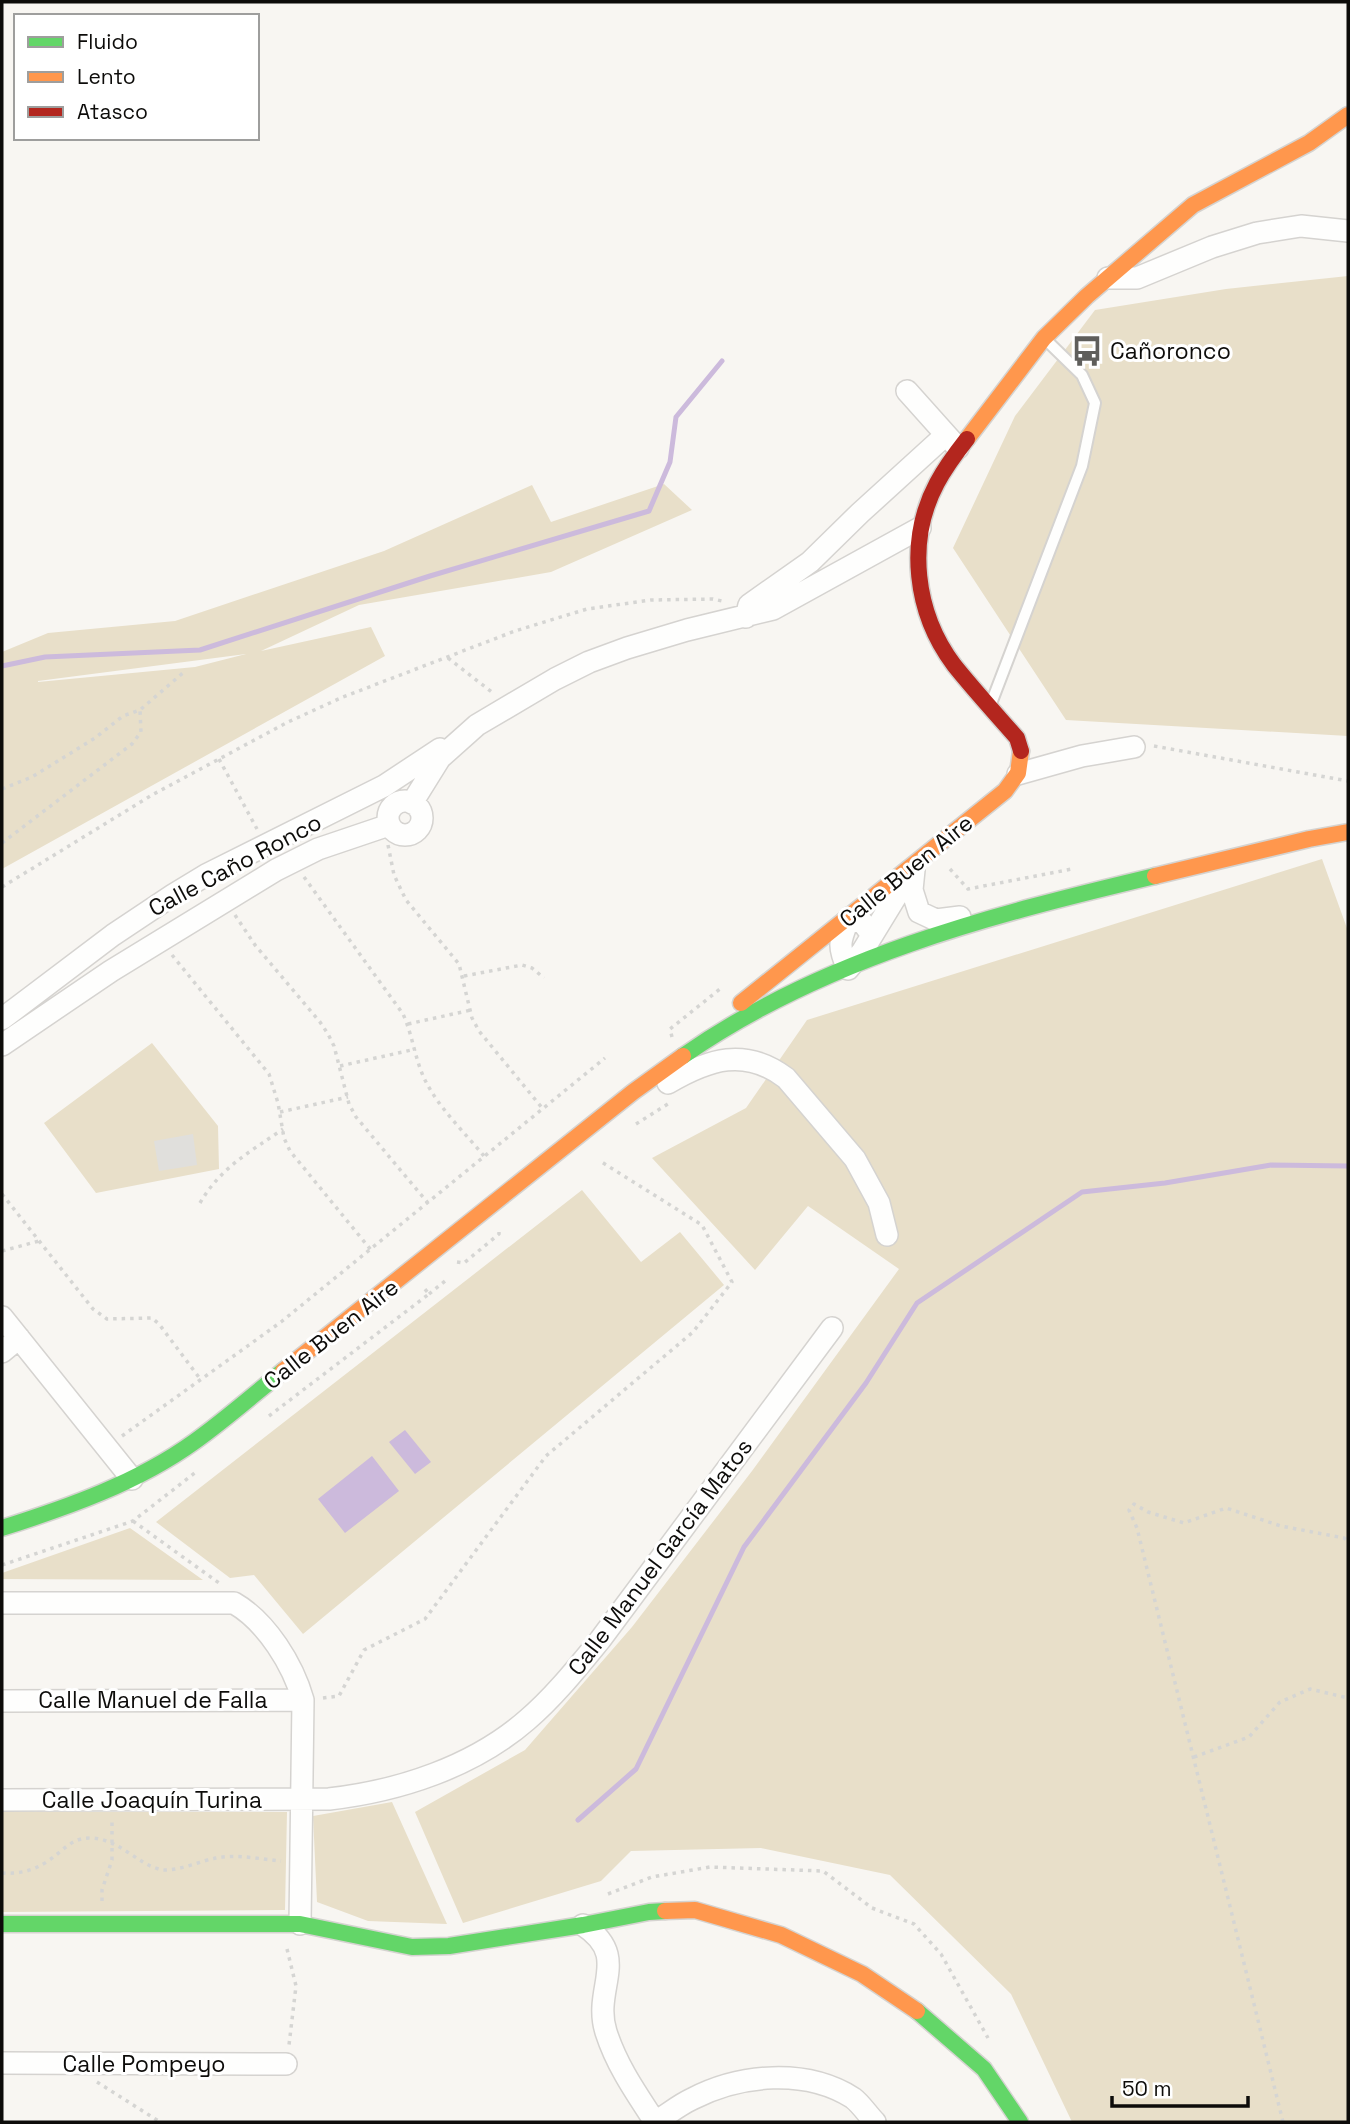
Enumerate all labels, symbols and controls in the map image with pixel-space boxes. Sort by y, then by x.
legend [14,14,259,140]
text: Fluido [77,28,138,55]
text: Lento [77,63,136,90]
text: Atasco [77,98,148,125]
bus stop icon: Cañoronco [1070,334,1104,368]
place label: Cañoronco [1110,336,1231,366]
street label: Calle Caño Ronco [143,807,327,923]
street label: Calle Buen Aire [833,808,979,934]
street label: Calle Buen Aire [257,1272,405,1396]
street label: Calle Manuel García Matos [561,1433,759,1681]
street label: Calle Manuel de Falla [38,1685,268,1715]
street label: Calle Joaquín Turina [42,1785,262,1815]
street label: Calle Pompeyo [63,2049,225,2079]
scale bar [1112,2064,1248,2108]
text: 50 m [1122,2075,1172,2102]

